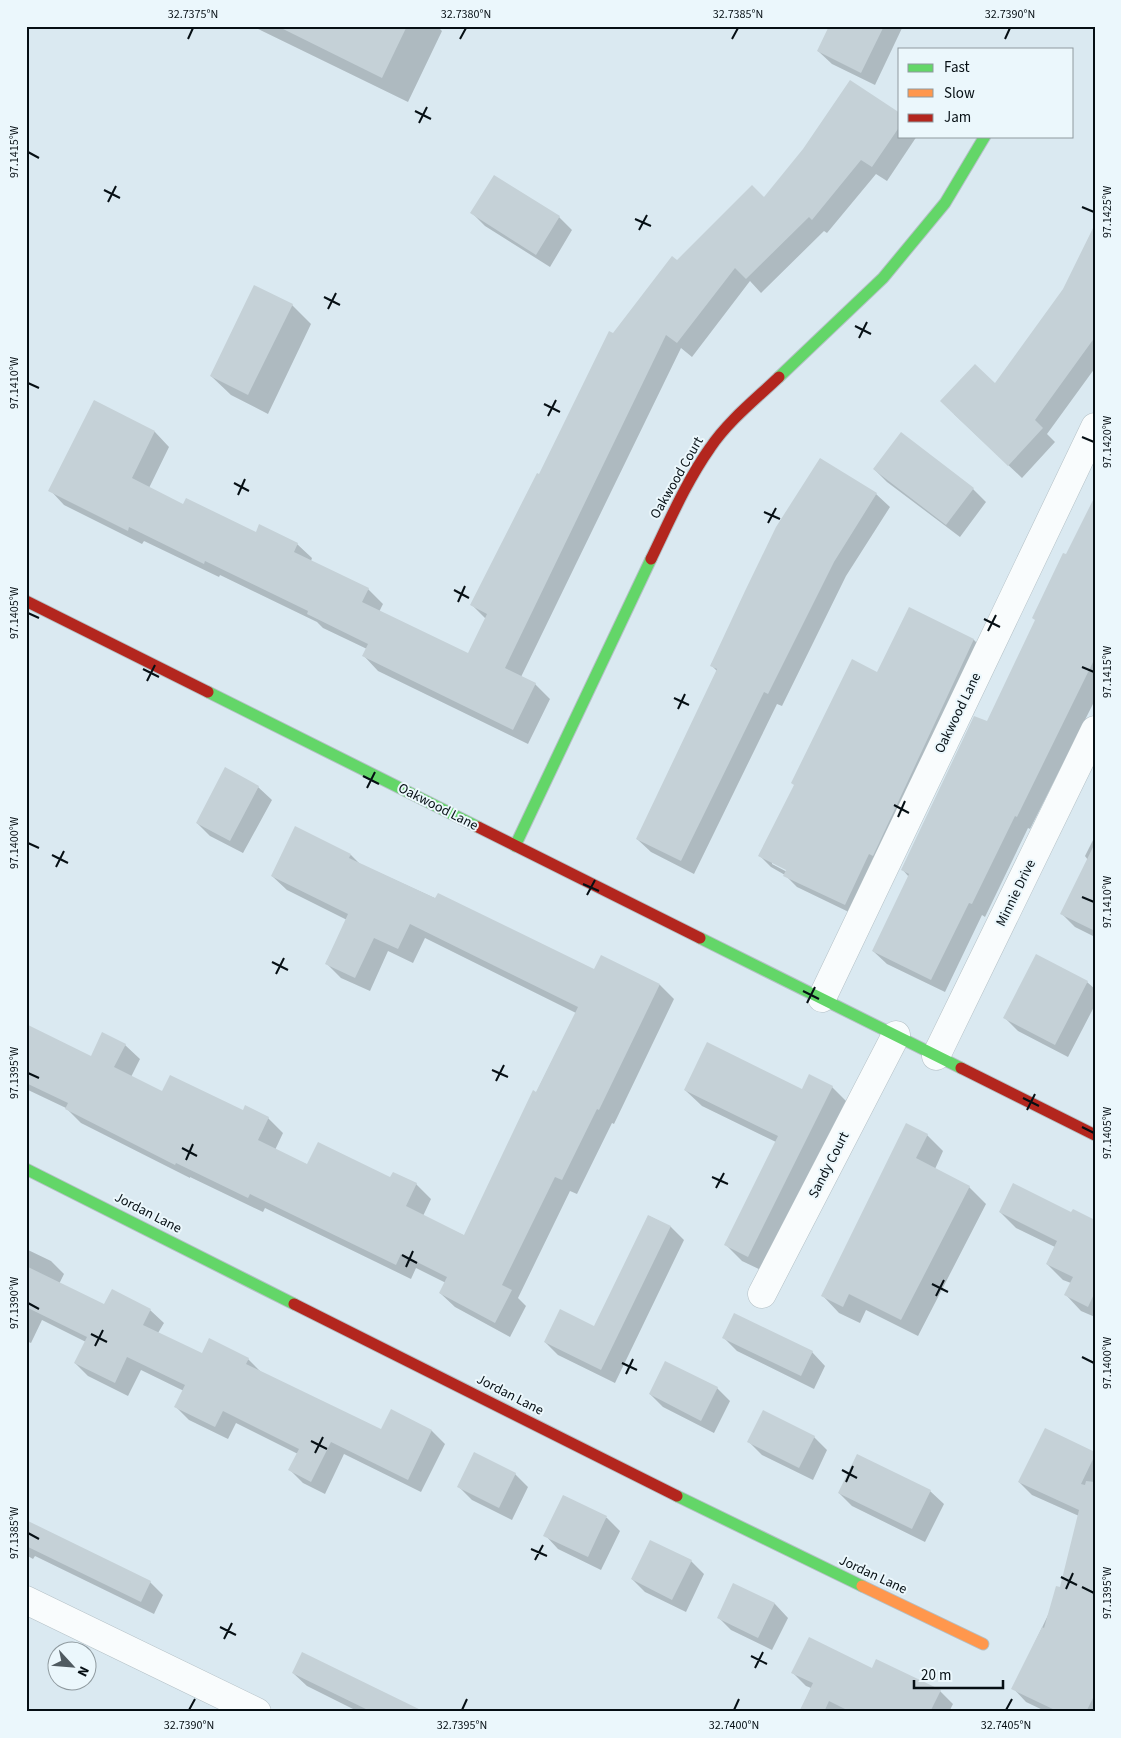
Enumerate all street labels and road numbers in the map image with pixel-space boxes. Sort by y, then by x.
street label: Oakwood Court [645,433,709,523]
street label: Oakwood Lane [930,669,986,757]
street label: Oakwood Lane [394,778,482,836]
street label: Minnie Drive [991,856,1041,930]
street label: Sandy Court [804,1128,854,1202]
street label: Jordan Lane [111,1188,185,1238]
street label: Jordan Lane [473,1370,547,1420]
street label: Jordan Lane [836,1551,910,1599]

